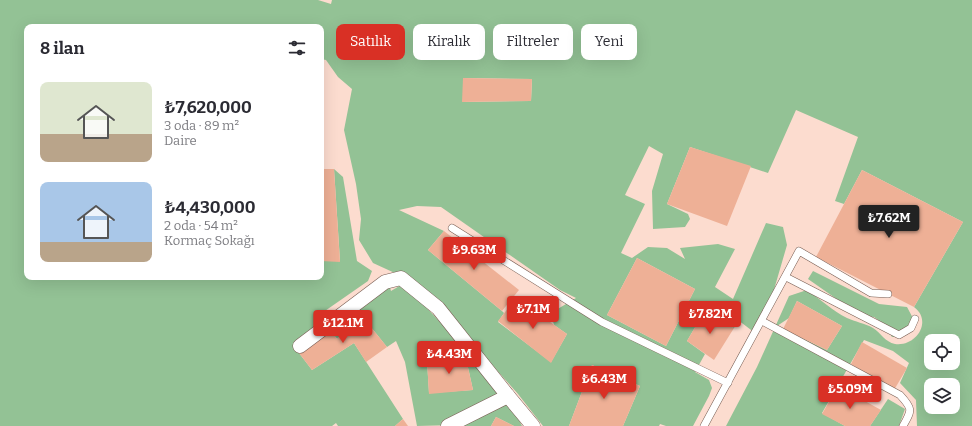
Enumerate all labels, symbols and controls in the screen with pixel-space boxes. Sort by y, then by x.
chip: Satılık [336,24,405,60]
chip: Kiralık [413,24,485,60]
chip: Filtreler [493,24,573,60]
chip: Yeni [581,24,637,60]
icon: filters [286,37,308,59]
text: 8 ilan [40,38,84,59]
text: ₺7,620,000 [164,97,252,118]
icon: home [72,98,120,146]
text: 3 oda · 89 m² [164,118,239,133]
text: Daire [164,133,197,148]
text: ₺4,430,000 [164,197,256,218]
icon: home [72,198,120,246]
pin: ₺7.62M [856,205,922,239]
text: ₺7.62M [867,210,911,225]
text: 2 oda · 54 m² [164,218,238,233]
text: Kormaç Sokağı [164,233,255,248]
pin: ₺9.63M [441,237,507,271]
text: ₺9.63M [452,242,496,257]
pin: ₺7.1M [505,296,561,330]
text: ₺7.1M [516,301,550,316]
pin: ₺7.82M [677,301,743,335]
text: ₺7.82M [688,306,732,321]
pin: ₺12.1M [310,310,376,344]
text: ₺12.1M [322,315,364,330]
map controls [924,334,960,414]
button: locate [924,334,960,370]
pin: ₺4.43M [416,341,482,375]
text: ₺4.43M [426,346,472,361]
pin: ₺6.43M [571,366,637,400]
text: ₺6.43M [581,371,627,386]
pin: ₺5.09M [817,376,883,410]
button: layers [924,378,960,414]
text: ₺5.09M [827,381,873,396]

